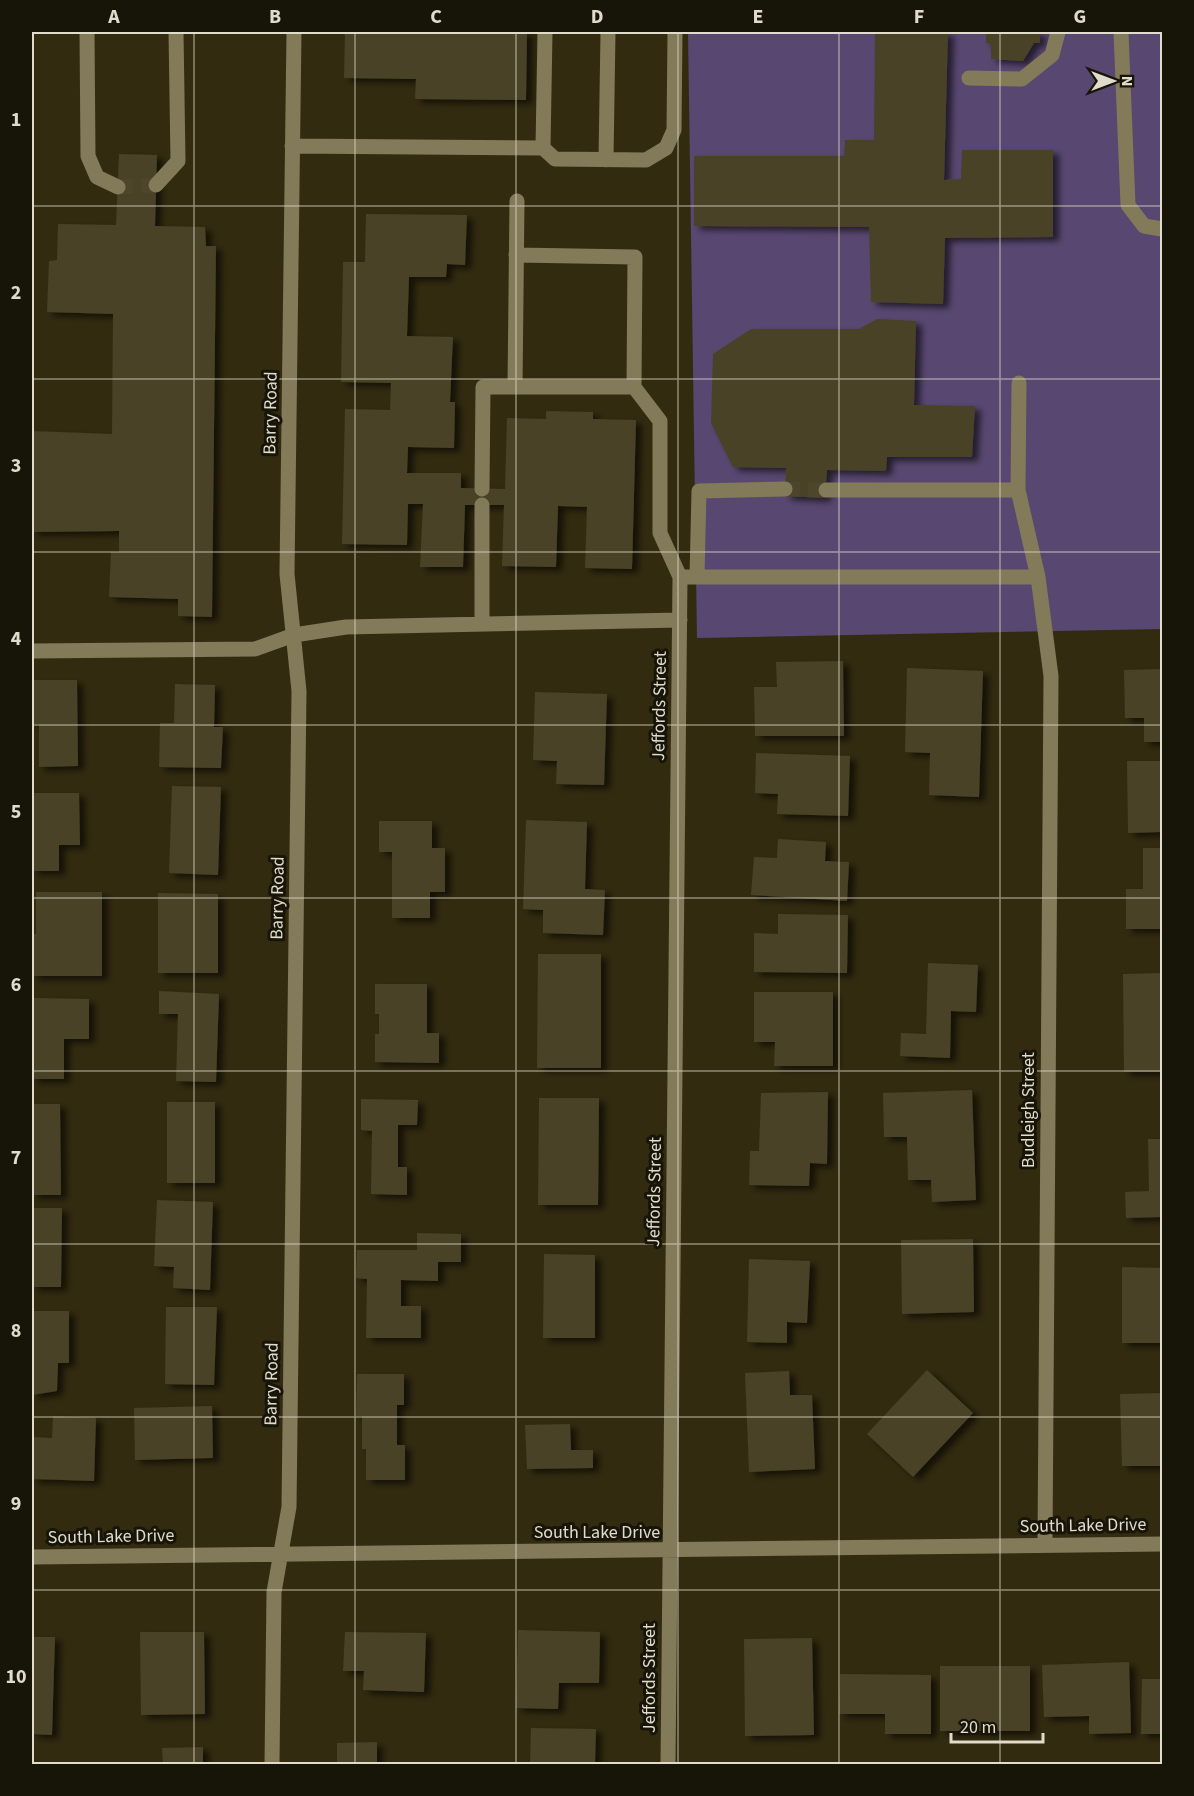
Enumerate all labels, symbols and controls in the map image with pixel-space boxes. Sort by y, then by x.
text: A [107,3,120,31]
text: B [269,3,281,31]
text: C [430,3,442,31]
text: D [591,3,603,31]
text: E [753,3,763,31]
text: F [914,3,924,31]
text: G [1074,3,1086,31]
north arrow [1083,51,1143,111]
text: N [1116,76,1138,86]
text: 1 [11,106,21,134]
text: 2 [11,279,21,307]
street label: Barry Road [257,371,284,455]
text: 3 [11,452,21,480]
text: 4 [11,625,22,653]
street label: Jeffords Street [646,651,673,761]
text: 5 [11,798,21,826]
street label: Barry Road [264,856,291,940]
text: 6 [11,971,21,999]
street label: Budleigh Street [1016,1052,1041,1168]
street label: Jeffords Street [641,1137,668,1247]
text: 7 [11,1144,21,1172]
text: 8 [11,1317,21,1345]
street label: Barry Road [258,1342,285,1426]
text: 9 [11,1490,21,1518]
street label: South Lake Drive [1020,1512,1147,1539]
street label: South Lake Drive [534,1520,660,1545]
street label: South Lake Drive [48,1523,175,1550]
street label: Jeffords Street [637,1623,662,1733]
text: 10 [5,1663,27,1691]
scale bar [951,1706,1042,1744]
text: 20 m [960,1715,996,1740]

